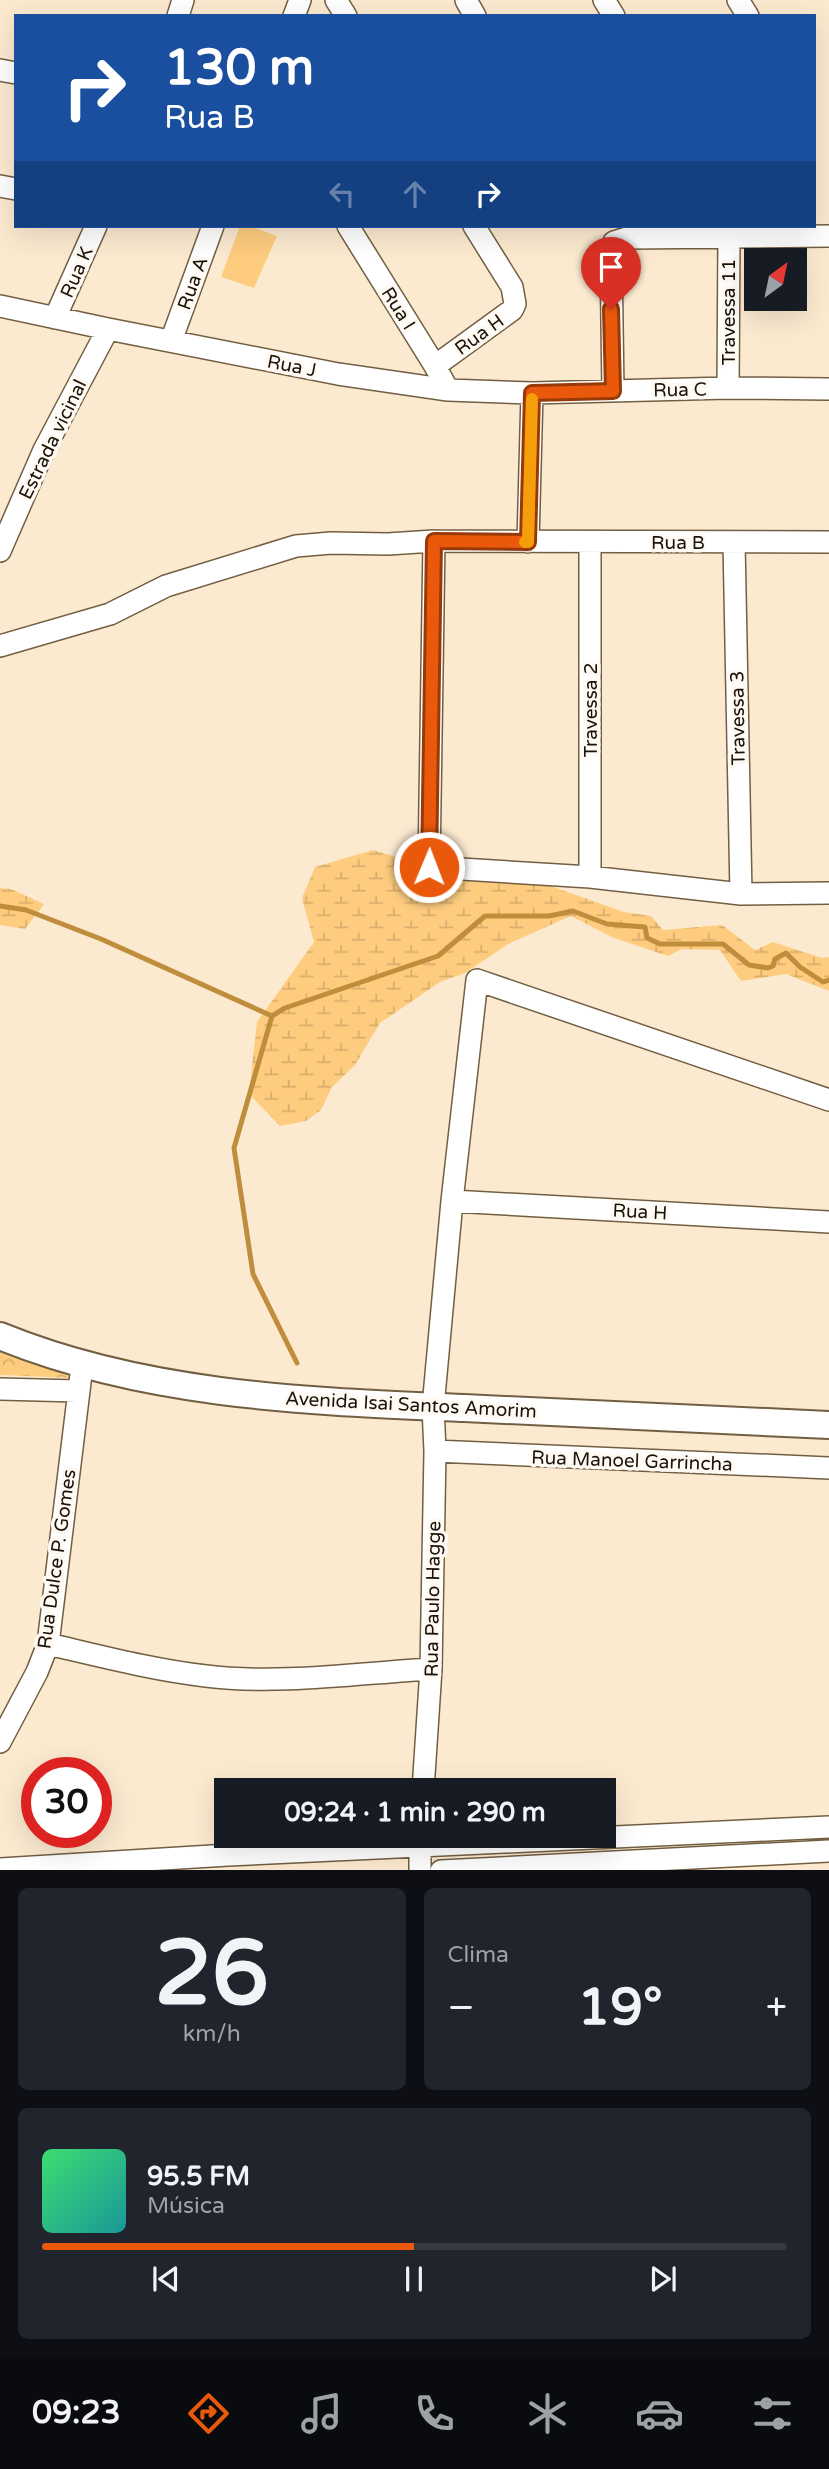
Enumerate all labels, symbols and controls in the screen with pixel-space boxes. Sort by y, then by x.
text: 130 m [164,39,314,98]
icon: right [49,42,140,133]
text: Rua B [164,99,255,137]
icon: left [323,175,361,213]
icon: ahead [396,175,434,213]
icon: right [469,175,507,213]
pin [581,237,641,309]
street label: Rua K [56,243,98,301]
icon: arrive [592,248,630,286]
north arrow [744,248,807,312]
map controls [744,248,807,311]
street label: Rua A [173,254,213,313]
street label: Travessa 11 [718,259,740,365]
street label: Rua I [377,283,420,334]
street label: Rua H [451,310,508,360]
street label: Rua J [265,350,318,382]
street label: Estrada vicinal [14,376,91,503]
street label: Rua C [653,379,707,401]
street label: Rua B [651,532,705,554]
street label: Travessa 2 [580,663,602,757]
street label: Travessa 3 [726,670,750,766]
position arrow [392,830,466,904]
street label: Rua H [612,1200,668,1224]
street label: Avenida Isai Santos Amorim [285,1387,537,1423]
street label: Rua Manoel Garrincha [531,1446,733,1476]
street label: Rua Dulce P. Gomes [33,1468,81,1650]
street label: Rua Paulo Hagge [421,1521,445,1677]
speed limit sign: 30 [21,1757,112,1848]
text: 09:24 · 1 min · 290 m [284,1797,546,1828]
text: 26 [155,1919,269,2029]
text: Clima [448,1941,509,1969]
text: 19° [578,1976,663,2039]
text: − [448,1985,475,2031]
text: + [766,1985,787,2031]
text: km/h [183,2020,241,2048]
text: 95.5 FM [147,2161,250,2192]
text: Música [147,2192,225,2220]
icon: previous [147,2260,185,2298]
icon: pause [395,2260,433,2298]
icon: next [644,2260,682,2298]
icon: directions [184,2389,233,2438]
icon: music [297,2389,346,2438]
icon: phone [410,2389,459,2438]
icon: climate [523,2389,572,2438]
icon: car [635,2389,684,2438]
icon: filters [748,2389,797,2438]
text: 09:23 [32,2394,121,2432]

